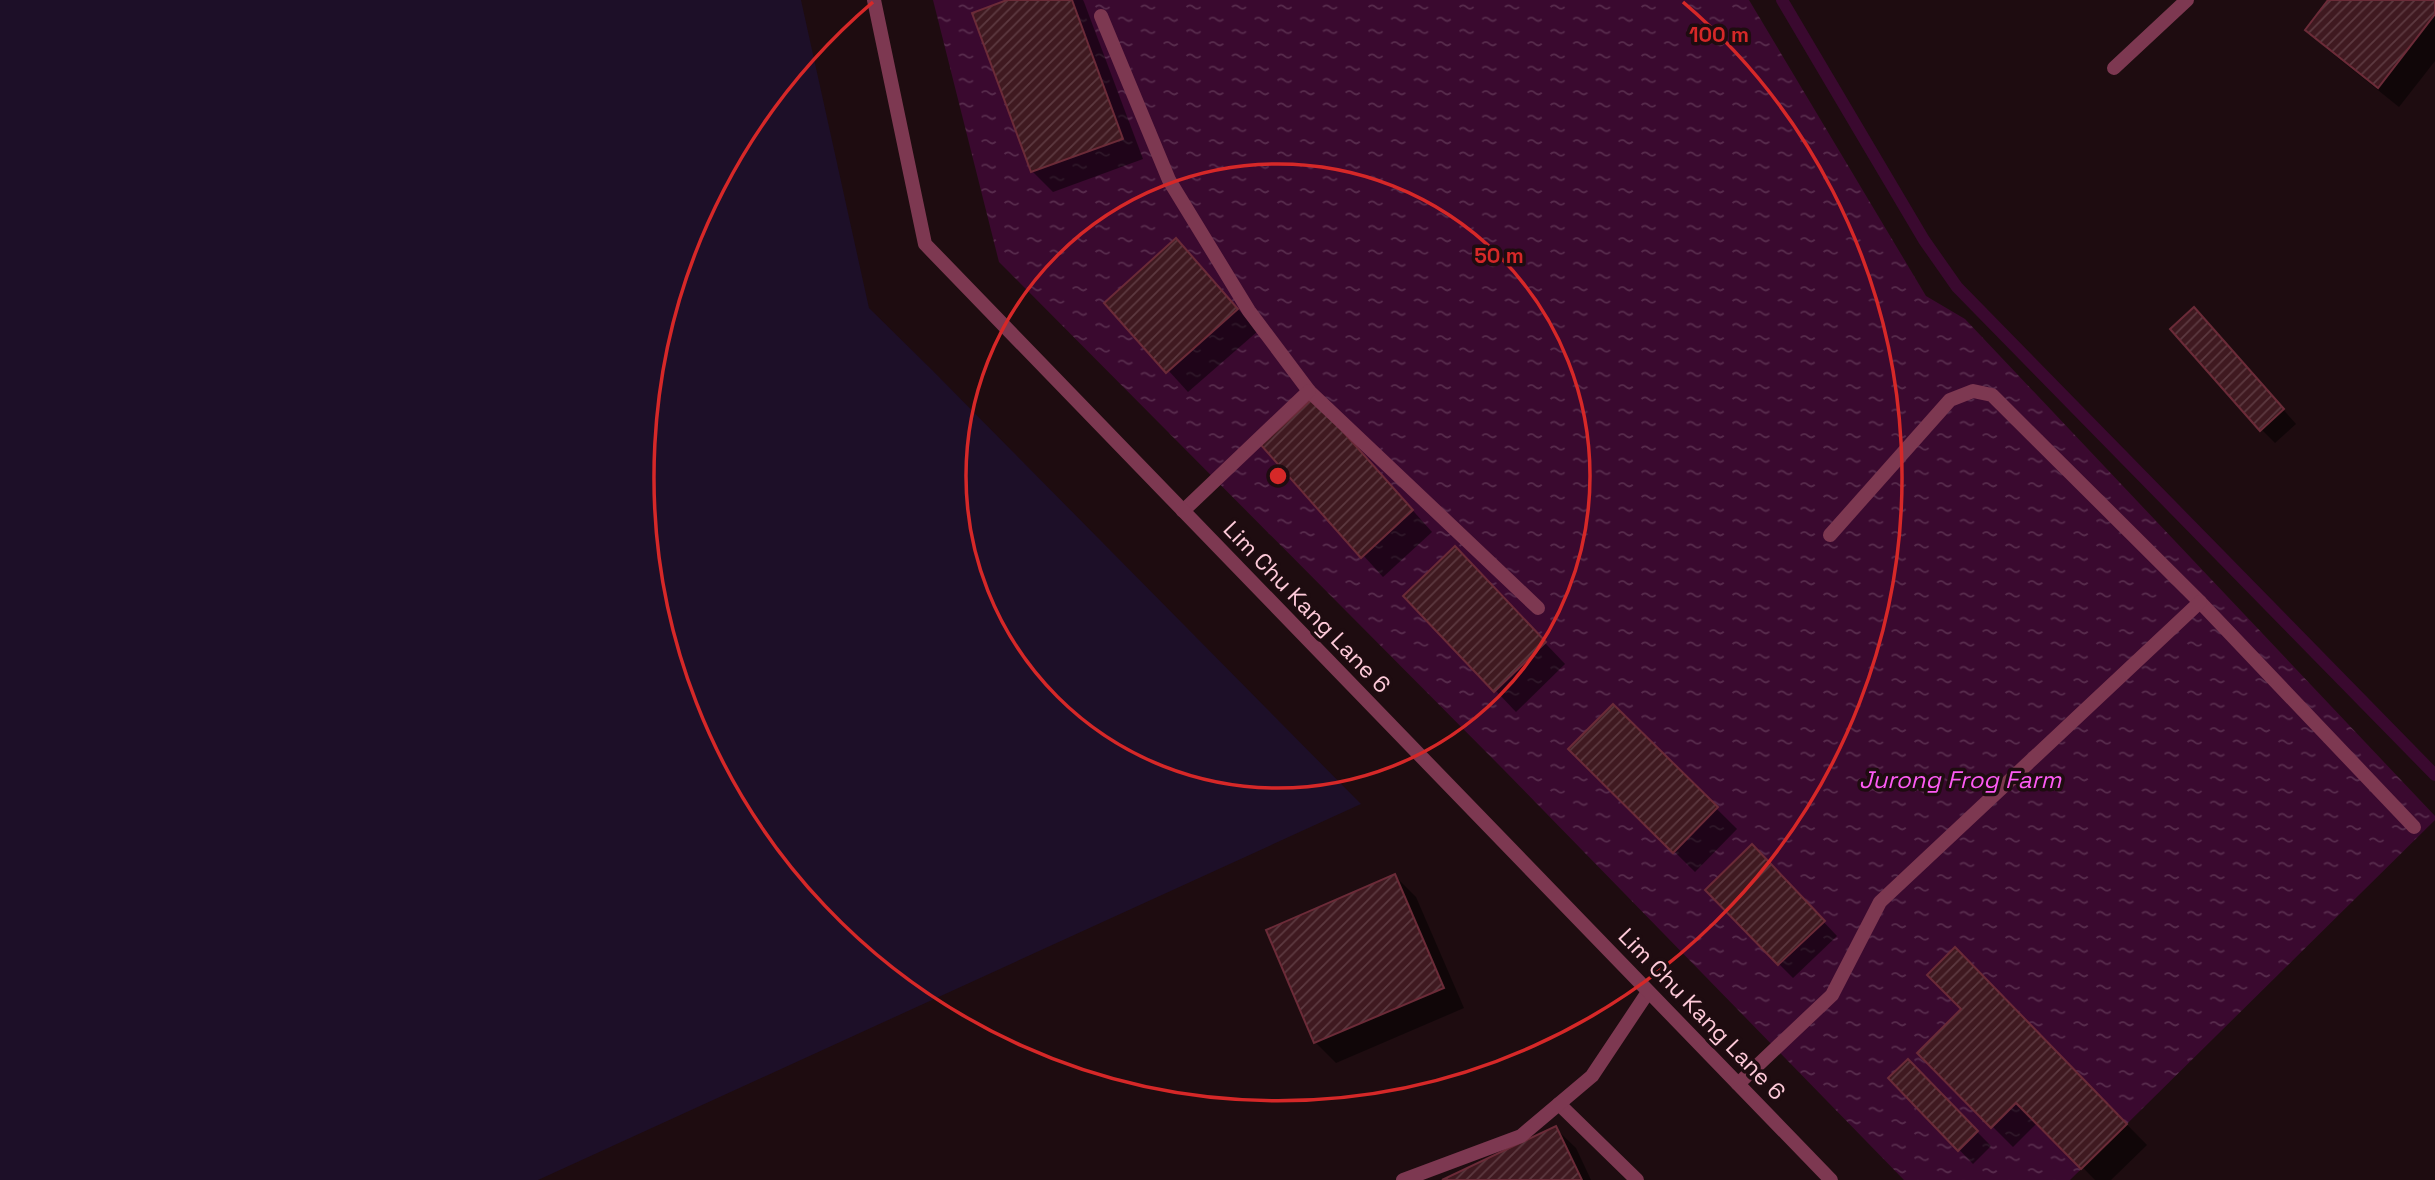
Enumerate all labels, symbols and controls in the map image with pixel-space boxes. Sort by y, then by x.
text: 100 m [1689,21,1749,48]
text: 50 m [1474,242,1524,269]
centre of rings [1266,464,1290,488]
street label: Lim Chu Kang Lane 6 [1217,515,1397,699]
water label: Jurong Frog Farm [1859,764,2063,795]
street label: Lim Chu Kang Lane 6 [1612,922,1792,1106]

